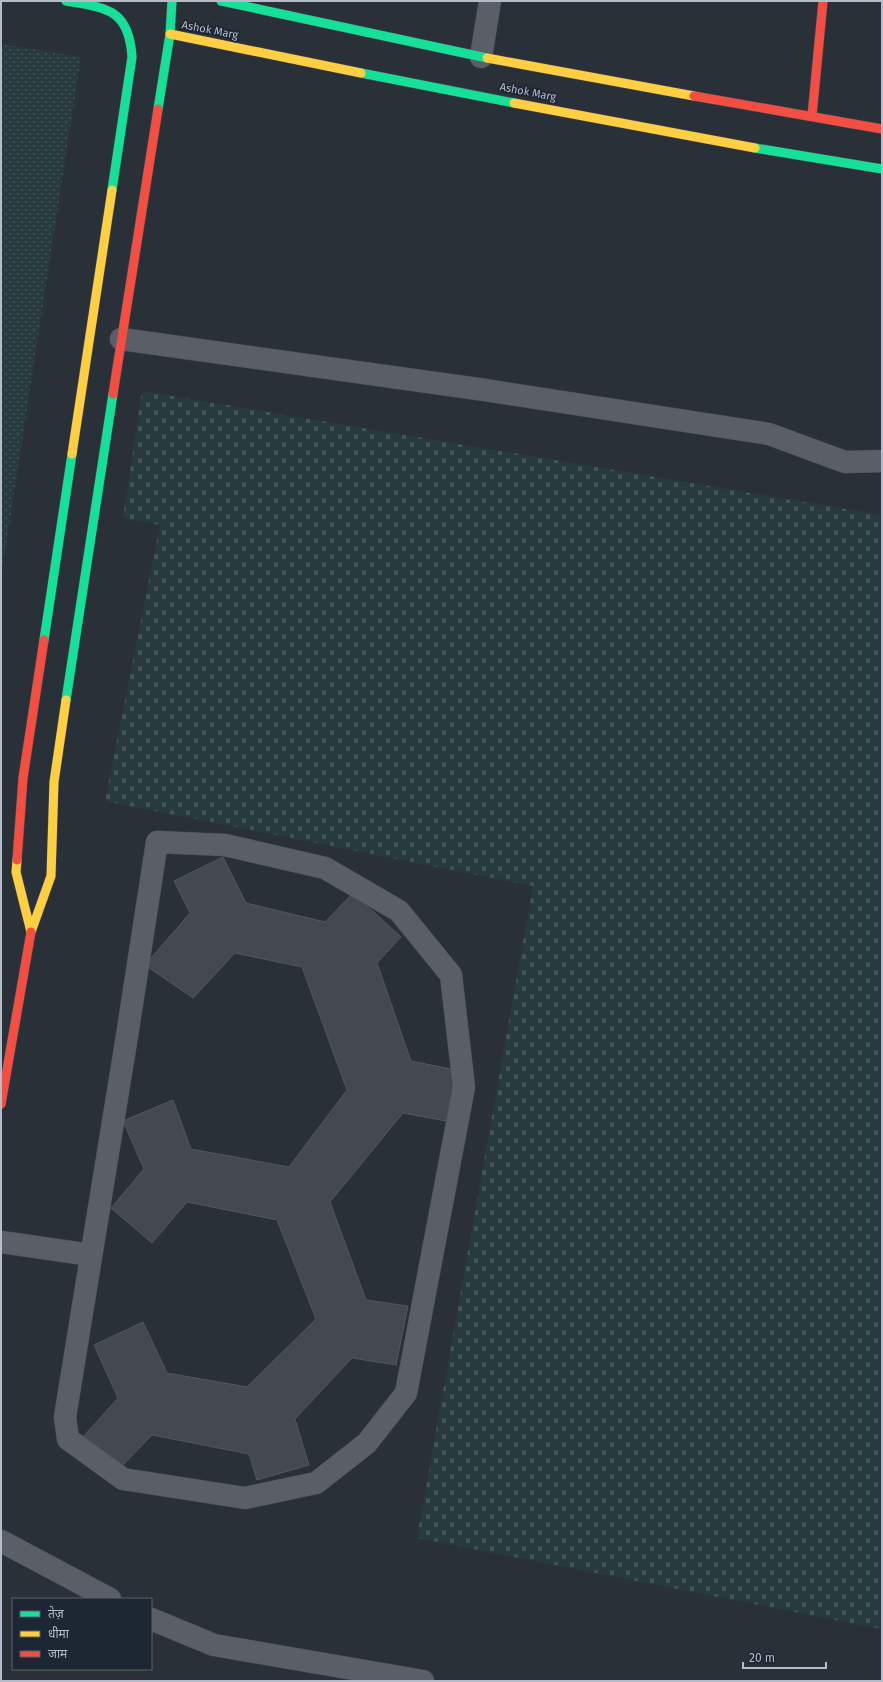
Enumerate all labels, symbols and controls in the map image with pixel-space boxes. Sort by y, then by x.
street label: Ashok Marg [181,18,240,42]
street label: Ashok Marg [499,80,558,104]
legend [12,1598,152,1670]
text: तेज़ [48,1606,65,1621]
text: धीमा [48,1626,70,1641]
scale bar [743,1644,826,1670]
text: जाम [48,1647,68,1661]
text: 20 m [749,1651,775,1665]

